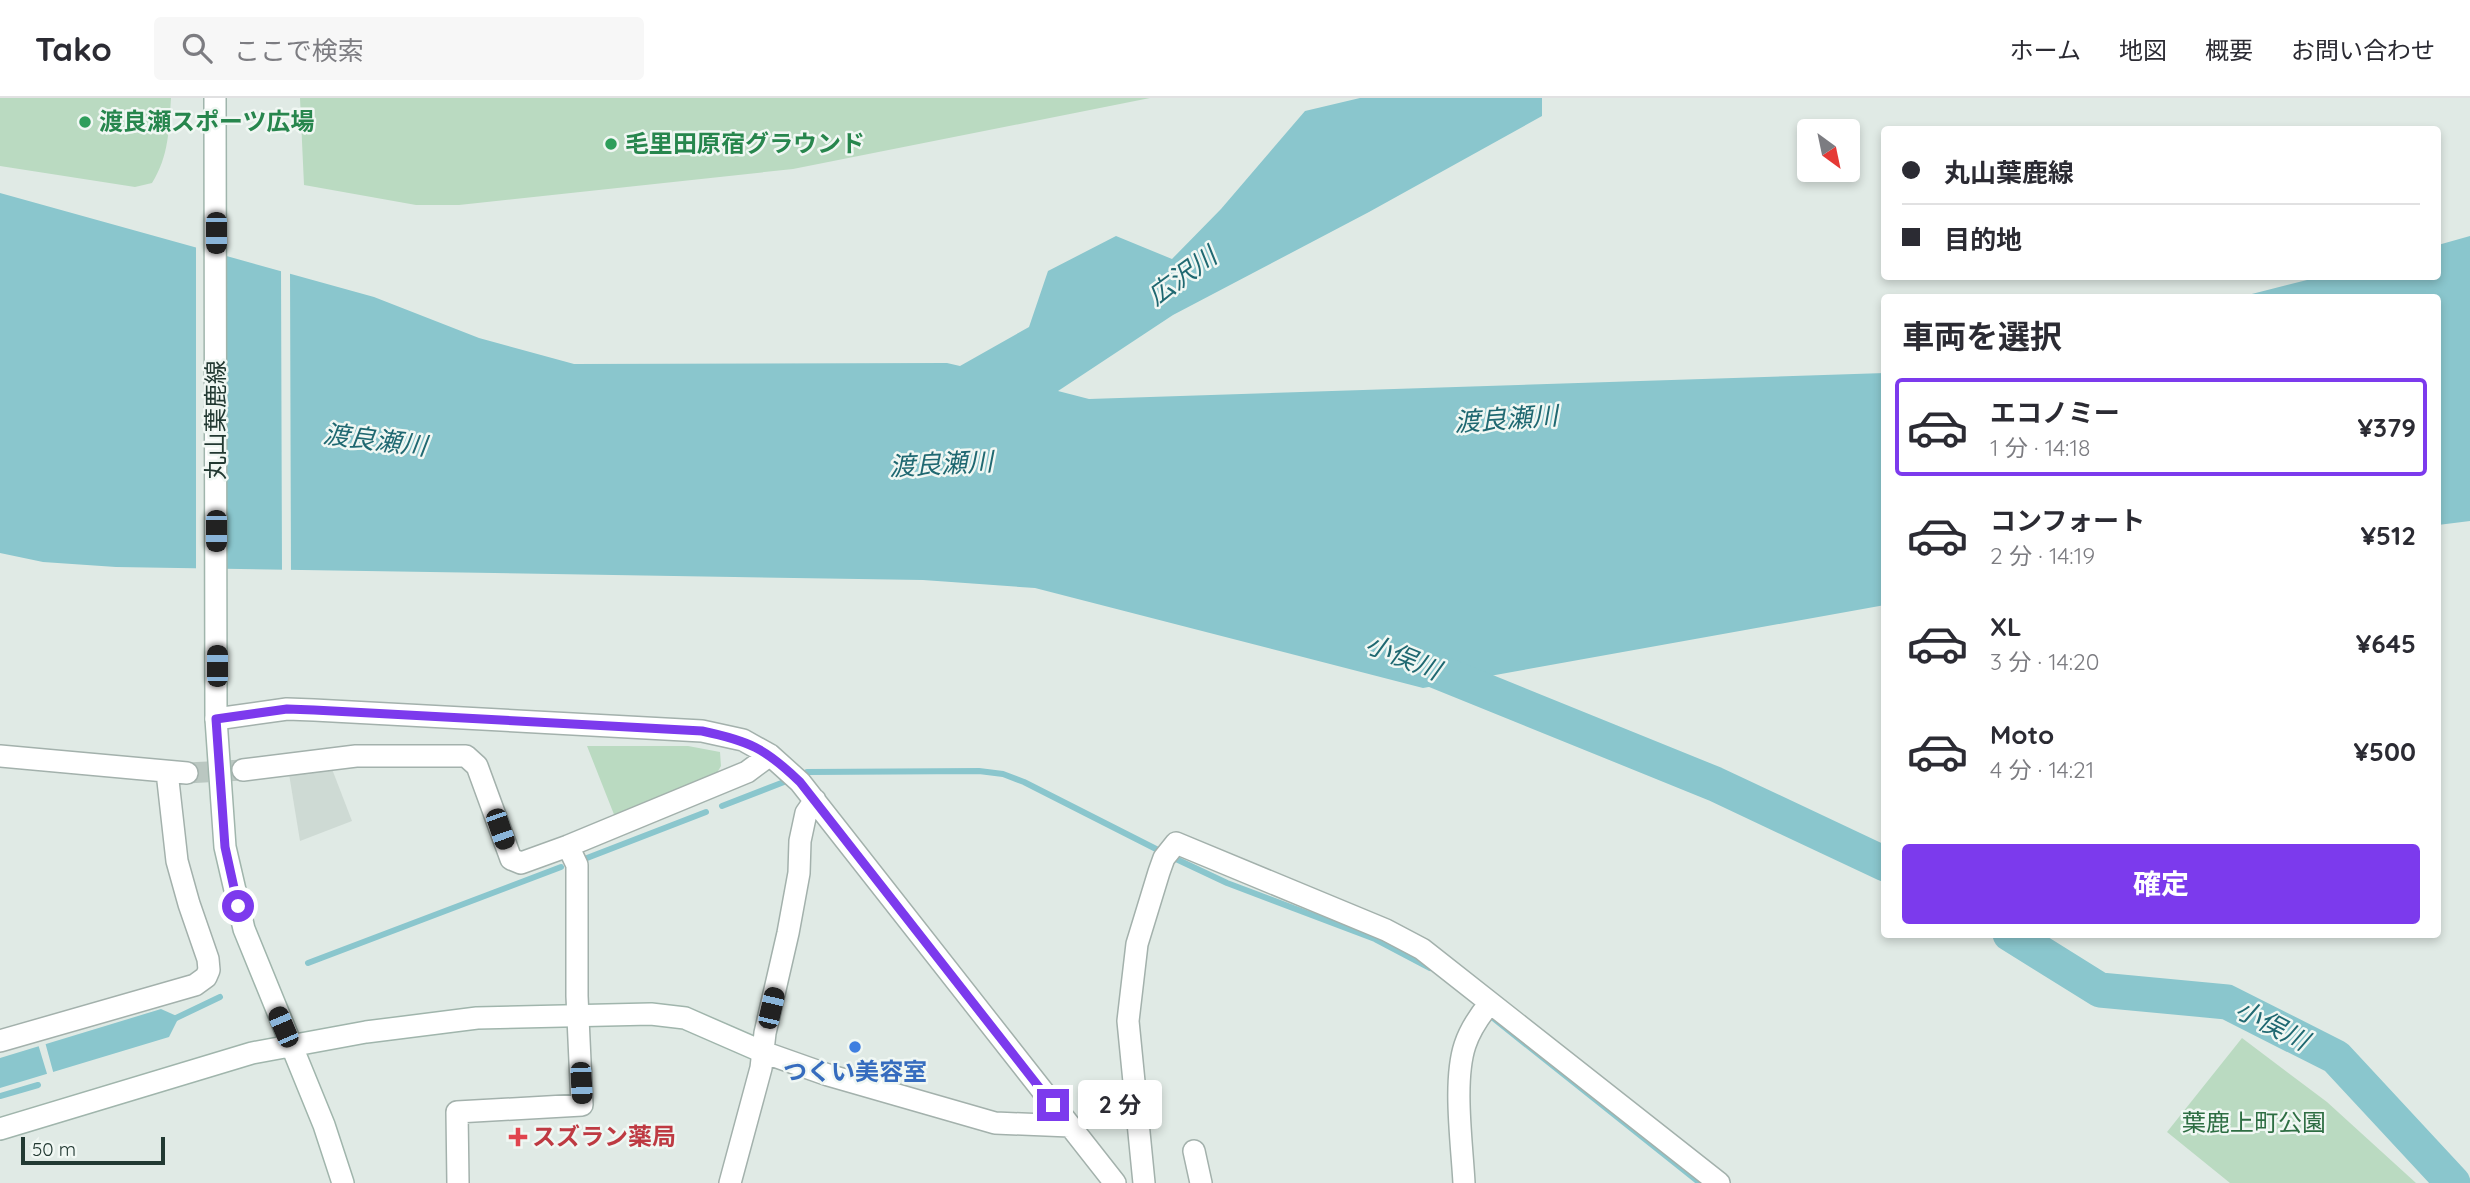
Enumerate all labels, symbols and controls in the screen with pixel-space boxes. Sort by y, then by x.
search box [154,17,644,80]
text: Tako [35,28,112,69]
icon: search [178,29,216,67]
text: ここで検索 [234,34,364,67]
text: ホーム [2010,35,2081,65]
text: 地図 [2119,35,2167,65]
text: 概要 [2205,35,2253,65]
text: お問い合わせ [2291,35,2435,65]
place label: 渡良瀬スポーツ広場 [99,106,315,136]
marker: 渡良瀬スポーツ広場 [77,114,93,130]
north arrow [1797,119,1860,182]
map controls [1797,119,1860,182]
place label: 毛里田原宿グラウンド [625,128,865,158]
marker: 毛里田原宿グラウンド [603,136,619,152]
text: 丸山葉鹿線 [1944,156,2074,189]
car [206,212,227,254]
text: 目的地 [1944,223,2022,256]
water label: 広沢川 [1140,238,1225,312]
text: 車両を選択 [1902,316,2062,356]
street label: 丸山葉鹿線 [200,360,230,480]
icon: car [1906,396,1969,459]
text: エコノミー [1990,396,2120,429]
water label: 渡良瀬川 [1453,398,1562,439]
text: ¥379 [2357,411,2416,444]
water label: 渡良瀬川 [321,417,432,463]
text: 1 分 · 14:18 [1990,433,2090,462]
water label: 渡良瀬川 [888,444,997,483]
icon: car [1906,504,1969,567]
text: コンフォート [1990,504,2145,537]
car [206,510,227,552]
text: ¥512 [2361,519,2416,552]
text: 2 分 · 14:19 [1990,541,2095,570]
text: XL [1990,610,2022,643]
icon: car [1906,612,1969,675]
water label: 小俣川 [1361,627,1448,688]
text: ¥645 [2356,627,2416,660]
car [207,645,228,687]
text: 3 分 · 14:20 [1990,647,2099,676]
text: Moto [1990,718,2054,751]
icon: car [1906,720,1969,783]
text: ¥500 [2354,735,2416,768]
text: 4 分 · 14:21 [1990,755,2094,784]
car [484,806,517,852]
button: 確定 [1902,844,2420,924]
route start [222,890,254,922]
car [757,985,786,1031]
water label: 小俣川 [2230,992,2317,1058]
car [266,1004,301,1050]
marker: つくい美容室 [847,1039,863,1055]
place label: つくい美容室 [783,1056,927,1086]
car [570,1061,593,1105]
callout: 2 分 [1078,1080,1162,1130]
route end [1037,1089,1069,1121]
text: 2 分 [1099,1090,1141,1119]
park label: 葉鹿上町公園 [2182,1107,2326,1137]
place label: スズラン薬局 [532,1121,676,1151]
marker: スズラン薬局 [510,1129,526,1145]
scale bar [21,1134,164,1166]
text: 50 m [32,1137,76,1161]

